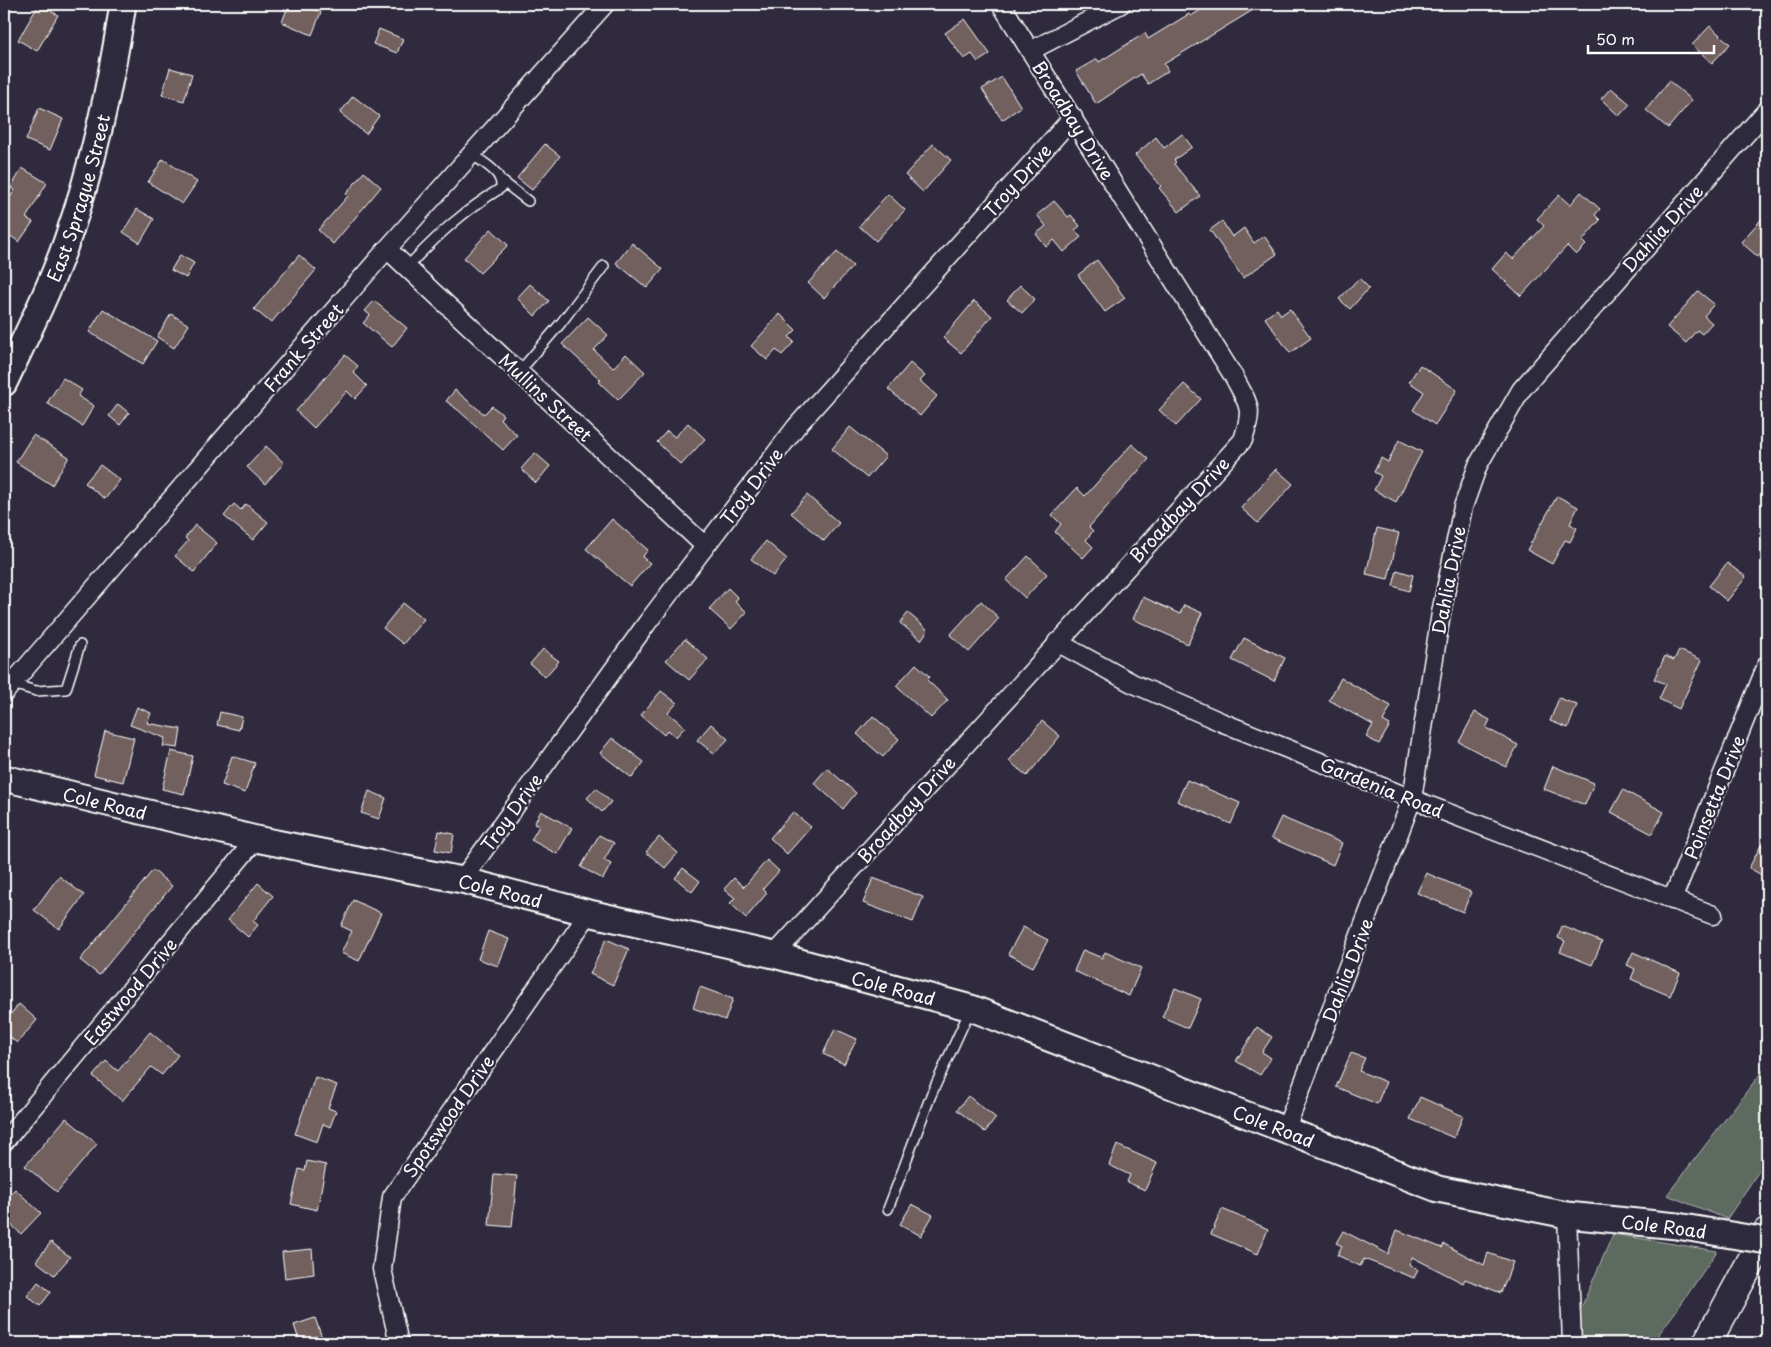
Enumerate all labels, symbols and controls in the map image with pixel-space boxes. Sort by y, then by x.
scale bar [1588,22,1715,54]
text: 50 m [1596,27,1635,50]
street label: Broadbay Drive [1026,55,1122,185]
street label: East Sprague Street [39,111,116,286]
street label: Troy Drive [977,137,1057,223]
street label: Dahlia Drive [1615,178,1709,278]
street label: Frank Street [257,297,349,397]
street label: Mullins Street [493,346,599,448]
street label: Troy Drive [713,442,789,530]
street label: Broadbay Drive [1123,450,1235,568]
street label: Dahlia Drive [1424,523,1472,637]
street label: Poinsetta Drive [1677,731,1751,863]
street label: Broadbay Drive [850,749,962,869]
street label: Gardenia Road [1316,750,1448,824]
street label: Troy Drive [473,767,549,857]
street label: Cole Road [60,779,150,826]
street label: Cole Road [456,866,545,914]
street label: Dahlia Drive [1315,914,1379,1026]
street label: Eastwood Drive [77,932,183,1050]
street label: Cole Road [849,963,938,1011]
street label: Spotswood Drive [396,1049,500,1183]
street label: Cole Road [1229,1097,1319,1153]
street label: Cole Road [1620,1207,1708,1245]

